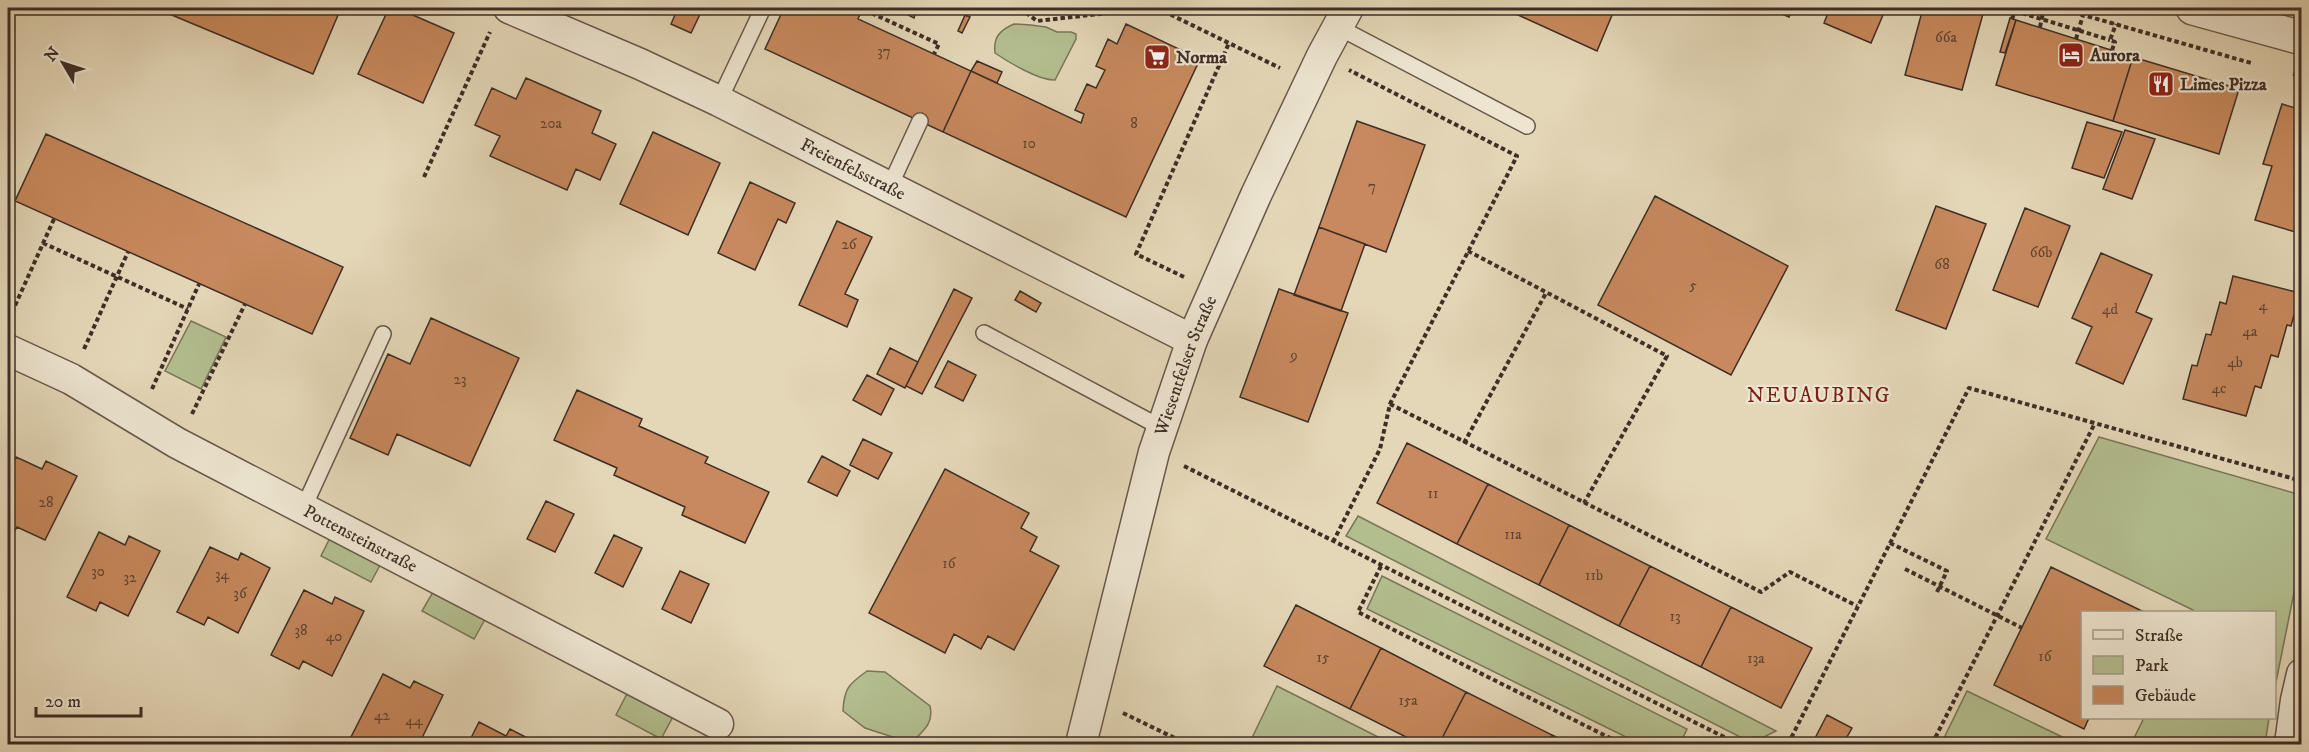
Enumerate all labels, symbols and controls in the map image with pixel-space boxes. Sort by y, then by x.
house number: 66a [1935,28,1958,47]
north arrow [33,33,93,93]
hotel icon: Aurora [2056,40,2086,70]
house number: 37 [877,42,891,61]
supermarket icon: Norma [1142,42,1172,72]
text: N [40,43,64,66]
place label: Aurora [2089,45,2140,67]
place label: Norma [1176,47,1227,69]
restaurant icon: Limes Pizza [2146,69,2176,99]
place label: Limes Pizza [2180,74,2267,96]
house number: 20a [540,114,563,133]
house number: 8 [1130,114,1138,133]
street label: Freienfelsstraße [796,134,909,205]
house number: 10 [1022,134,1036,153]
house number: 7 [1368,177,1376,196]
house number: 26 [841,235,858,254]
house number: 66b [2030,243,2052,262]
house number: 68 [1934,255,1950,274]
house number: 5 [1689,276,1697,295]
street label: Wiesentfelser Straße [1150,292,1222,440]
house number: 4 [2259,296,2268,315]
house number: 4d [2102,300,2119,319]
house number: 4a [2242,322,2258,341]
house number: 9 [1289,346,1298,365]
house number: 4b [2227,353,2243,372]
house number: 23 [454,370,466,389]
house number: 4c [2211,379,2227,398]
district label: NEUAUBING [1747,383,1891,409]
house number: 11 [1427,484,1439,503]
house number: 28 [39,493,53,512]
street label: Pottensteinstraße [300,501,421,578]
house number: 11a [1504,525,1522,544]
house number: 16 [942,554,957,573]
house number: 30 [91,562,105,581]
house number: 34 [215,565,229,584]
house number: 11b [1585,566,1603,585]
house number: 32 [124,568,137,587]
house number: 36 [233,584,248,603]
house number: 13 [1669,607,1681,626]
legend [2081,611,2276,719]
house number: 38 [294,621,308,640]
text: Straße [2135,625,2183,647]
house number: 40 [326,627,342,646]
house number: 16 [2038,647,2053,666]
house number: 15 [1317,648,1330,667]
house number: 13a [1747,649,1765,668]
text: Park [2135,655,2169,677]
scale bar [36,680,141,718]
text: Gebäude [2135,685,2196,707]
text: 20 m [45,691,81,713]
house number: 15a [1398,691,1418,710]
house number: 42 [374,706,391,725]
house number: 44 [405,711,423,730]

